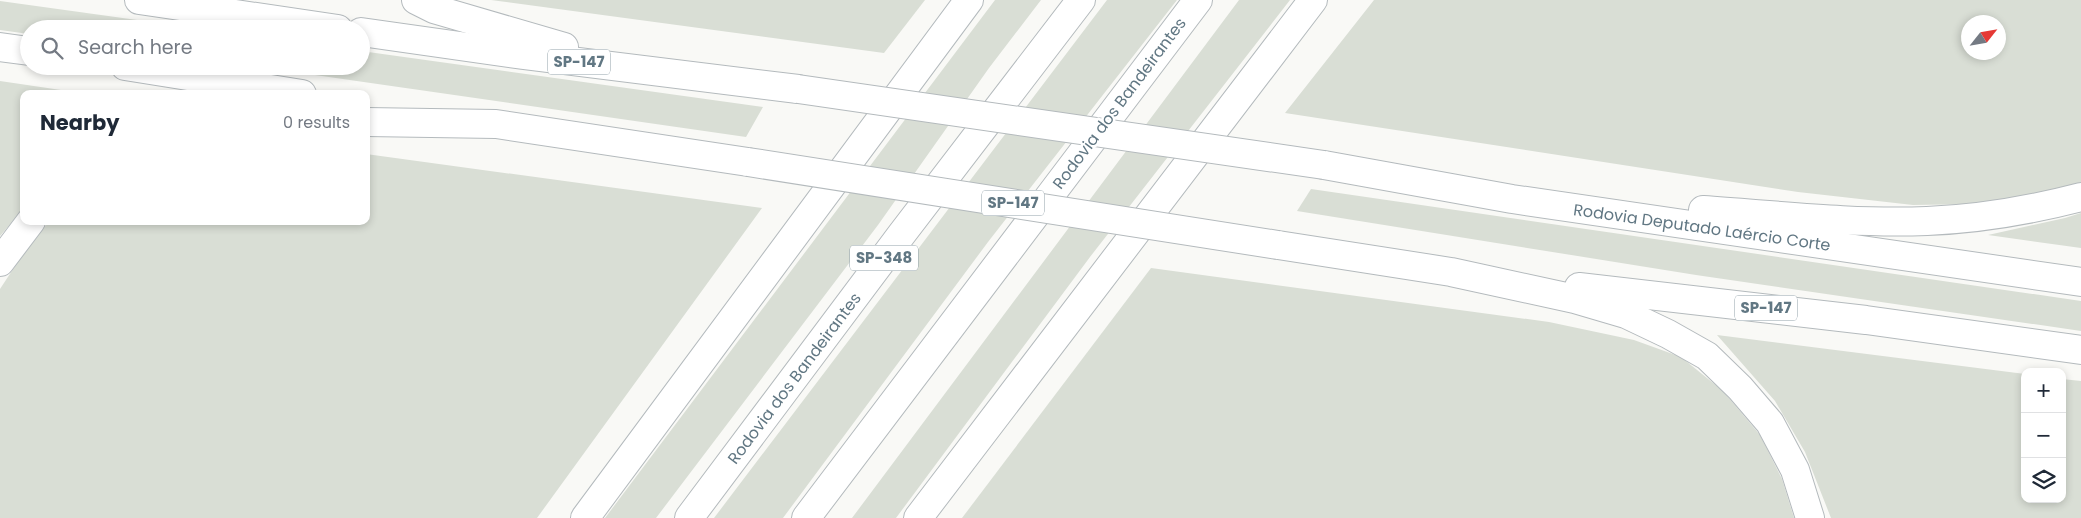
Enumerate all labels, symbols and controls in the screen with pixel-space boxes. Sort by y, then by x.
street label: Rodovia dos Bandeirantes [1047,13,1192,194]
north arrow [1961,15,2006,60]
search box [20,20,370,75]
icon: search [38,34,66,62]
text: Search here [78,34,192,61]
road number: SP-147 [548,50,610,74]
text: Nearby [40,108,120,137]
text: 0 results [283,111,350,134]
road number: SP-147 [982,190,1044,216]
street label: Rodovia Deputado Laércio Corte [1572,198,1832,257]
road number: SP-348 [850,246,918,270]
street label: Rodovia dos Bandeirantes [722,288,867,469]
road number: SP-147 [1735,296,1797,320]
map controls [2021,368,2066,503]
button: + [2021,368,2066,413]
button: − [2021,413,2066,458]
button: layers [2021,458,2066,503]

